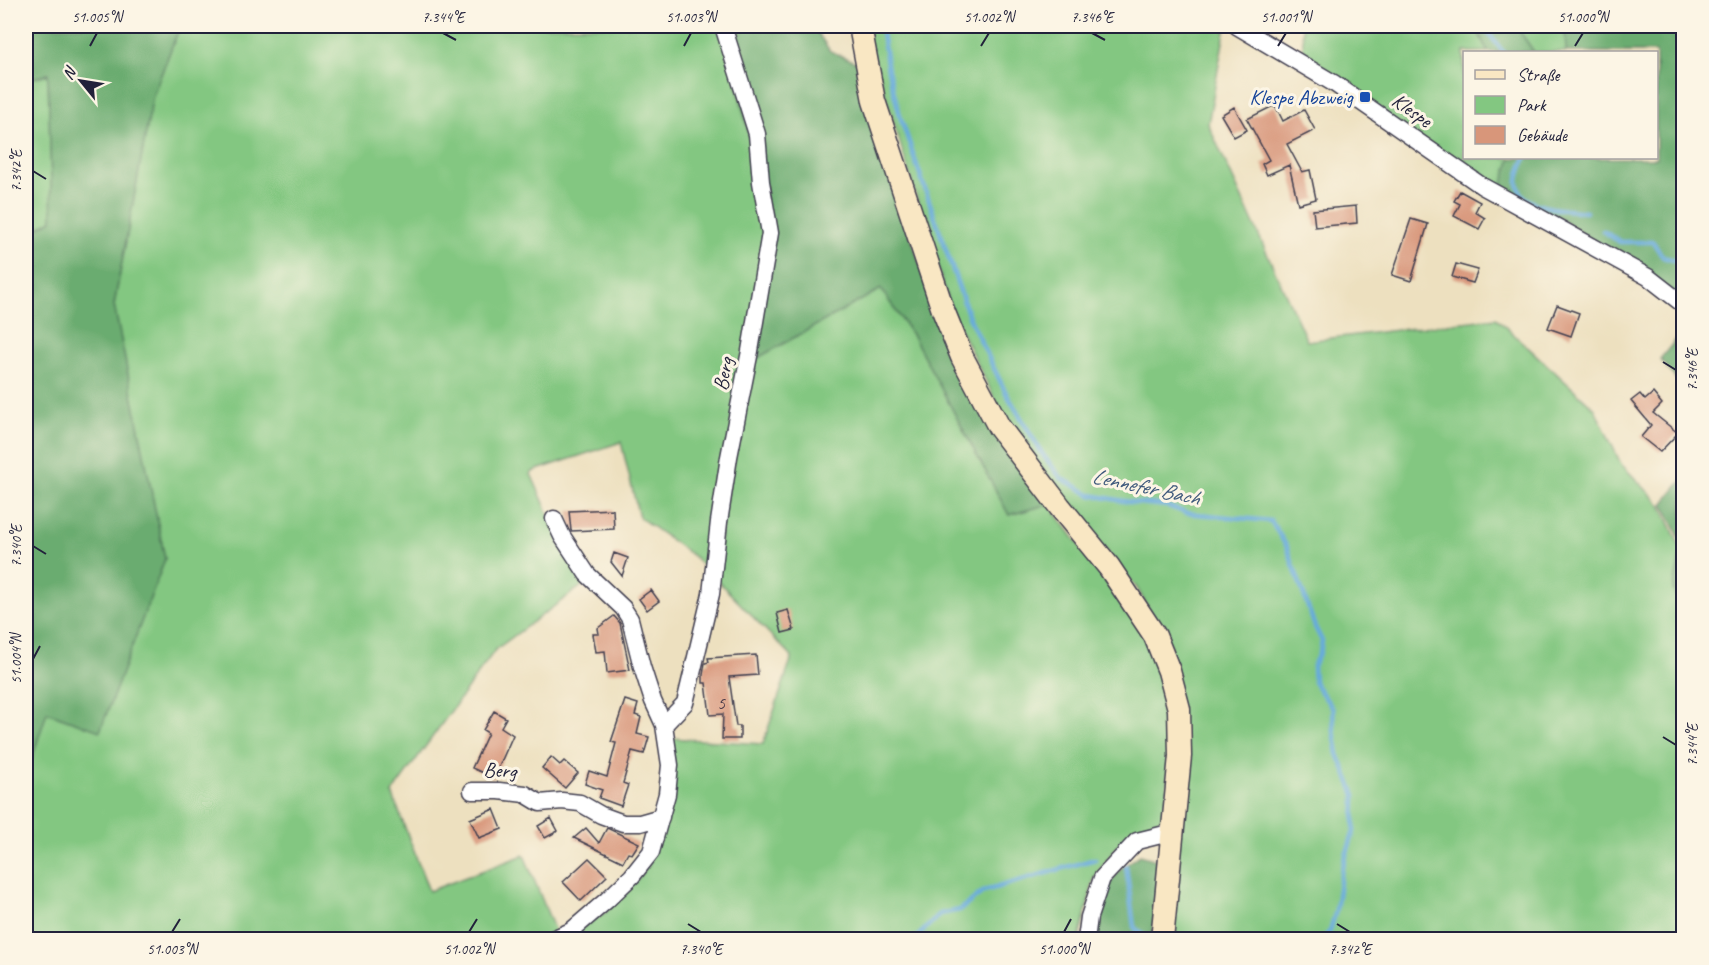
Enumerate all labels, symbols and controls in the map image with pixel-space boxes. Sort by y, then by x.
text: 51.005°N [72,8,125,27]
text: 7.344°E [422,8,466,27]
text: 51.003°N [666,8,719,27]
text: 51.002°N [964,8,1017,27]
text: 7.346°E [1071,8,1115,27]
text: 51.001°N [1261,8,1314,27]
text: 51.000°N [1558,8,1611,27]
north arrow [51,51,111,111]
legend [1463,51,1658,159]
text: N [58,62,82,83]
text: Straße [1517,64,1561,86]
place label: Klespe Abzweig [1250,84,1355,110]
street label: Klespe [1387,87,1438,134]
marker: Klespe Abzweig [1358,90,1372,104]
text: Park [1517,94,1547,116]
text: Gebäude [1517,124,1568,146]
text: 7.342°E [7,148,26,192]
text: 7.346°E [1683,347,1702,391]
street label: Berg [707,354,739,393]
water label: Lennefer Bach [1090,462,1204,512]
text: 7.340°E [7,523,26,567]
text: 51.004°N [7,631,26,684]
house number: 5 [717,692,726,714]
text: 7.344°E [1683,722,1702,766]
street label: Berg [483,756,519,784]
text: 51.003°N [147,940,200,959]
text: 51.002°N [444,940,497,959]
text: 7.340°E [680,940,724,959]
text: 51.000°N [1039,940,1092,959]
text: 7.342°E [1329,940,1373,959]

